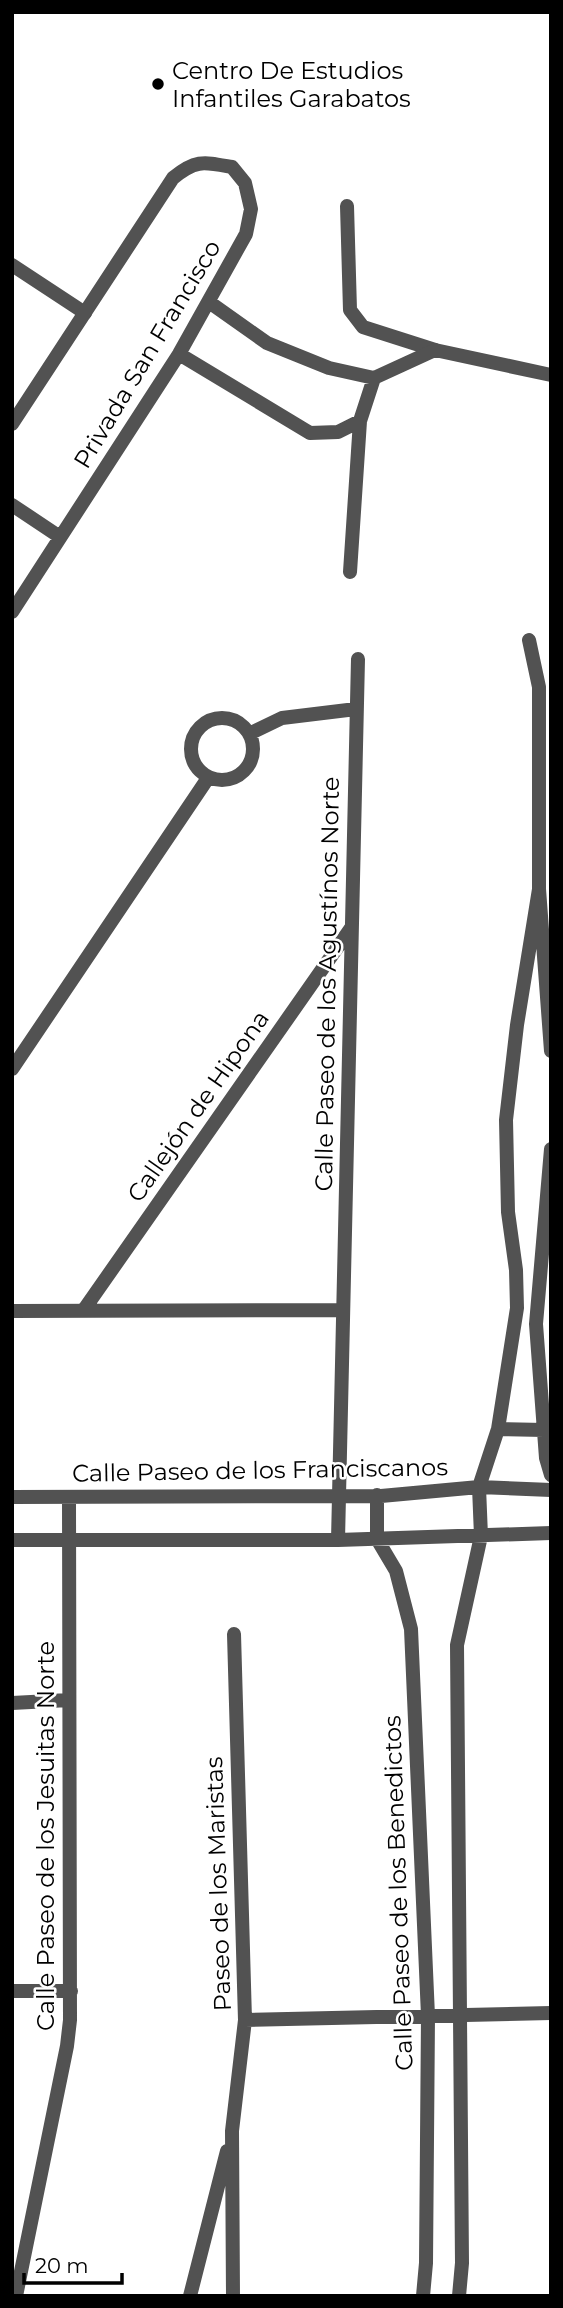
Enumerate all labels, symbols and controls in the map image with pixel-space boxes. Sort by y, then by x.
place label: Centro De Estudios Infantiles Garabatos [172,56,411,113]
marker: Centro De Estudios Infantiles Garabatos [150,76,166,92]
street label: Privada San Francisco [67,235,227,473]
street label: Calle Paseo de los Agustínos Norte [309,776,345,1192]
street label: Callejón de Hipona [121,1005,275,1207]
street label: Calle Paseo de los Franciscanos [72,1452,448,1488]
street label: Calle Paseo de los Jesuitas Norte [31,1641,60,2031]
street label: Calle Paseo de los Benedictos [377,1715,419,2071]
street label: Paseo de los Maristas [199,1756,237,2012]
scale bar [24,2242,122,2286]
text: 20 m [35,2253,89,2278]

